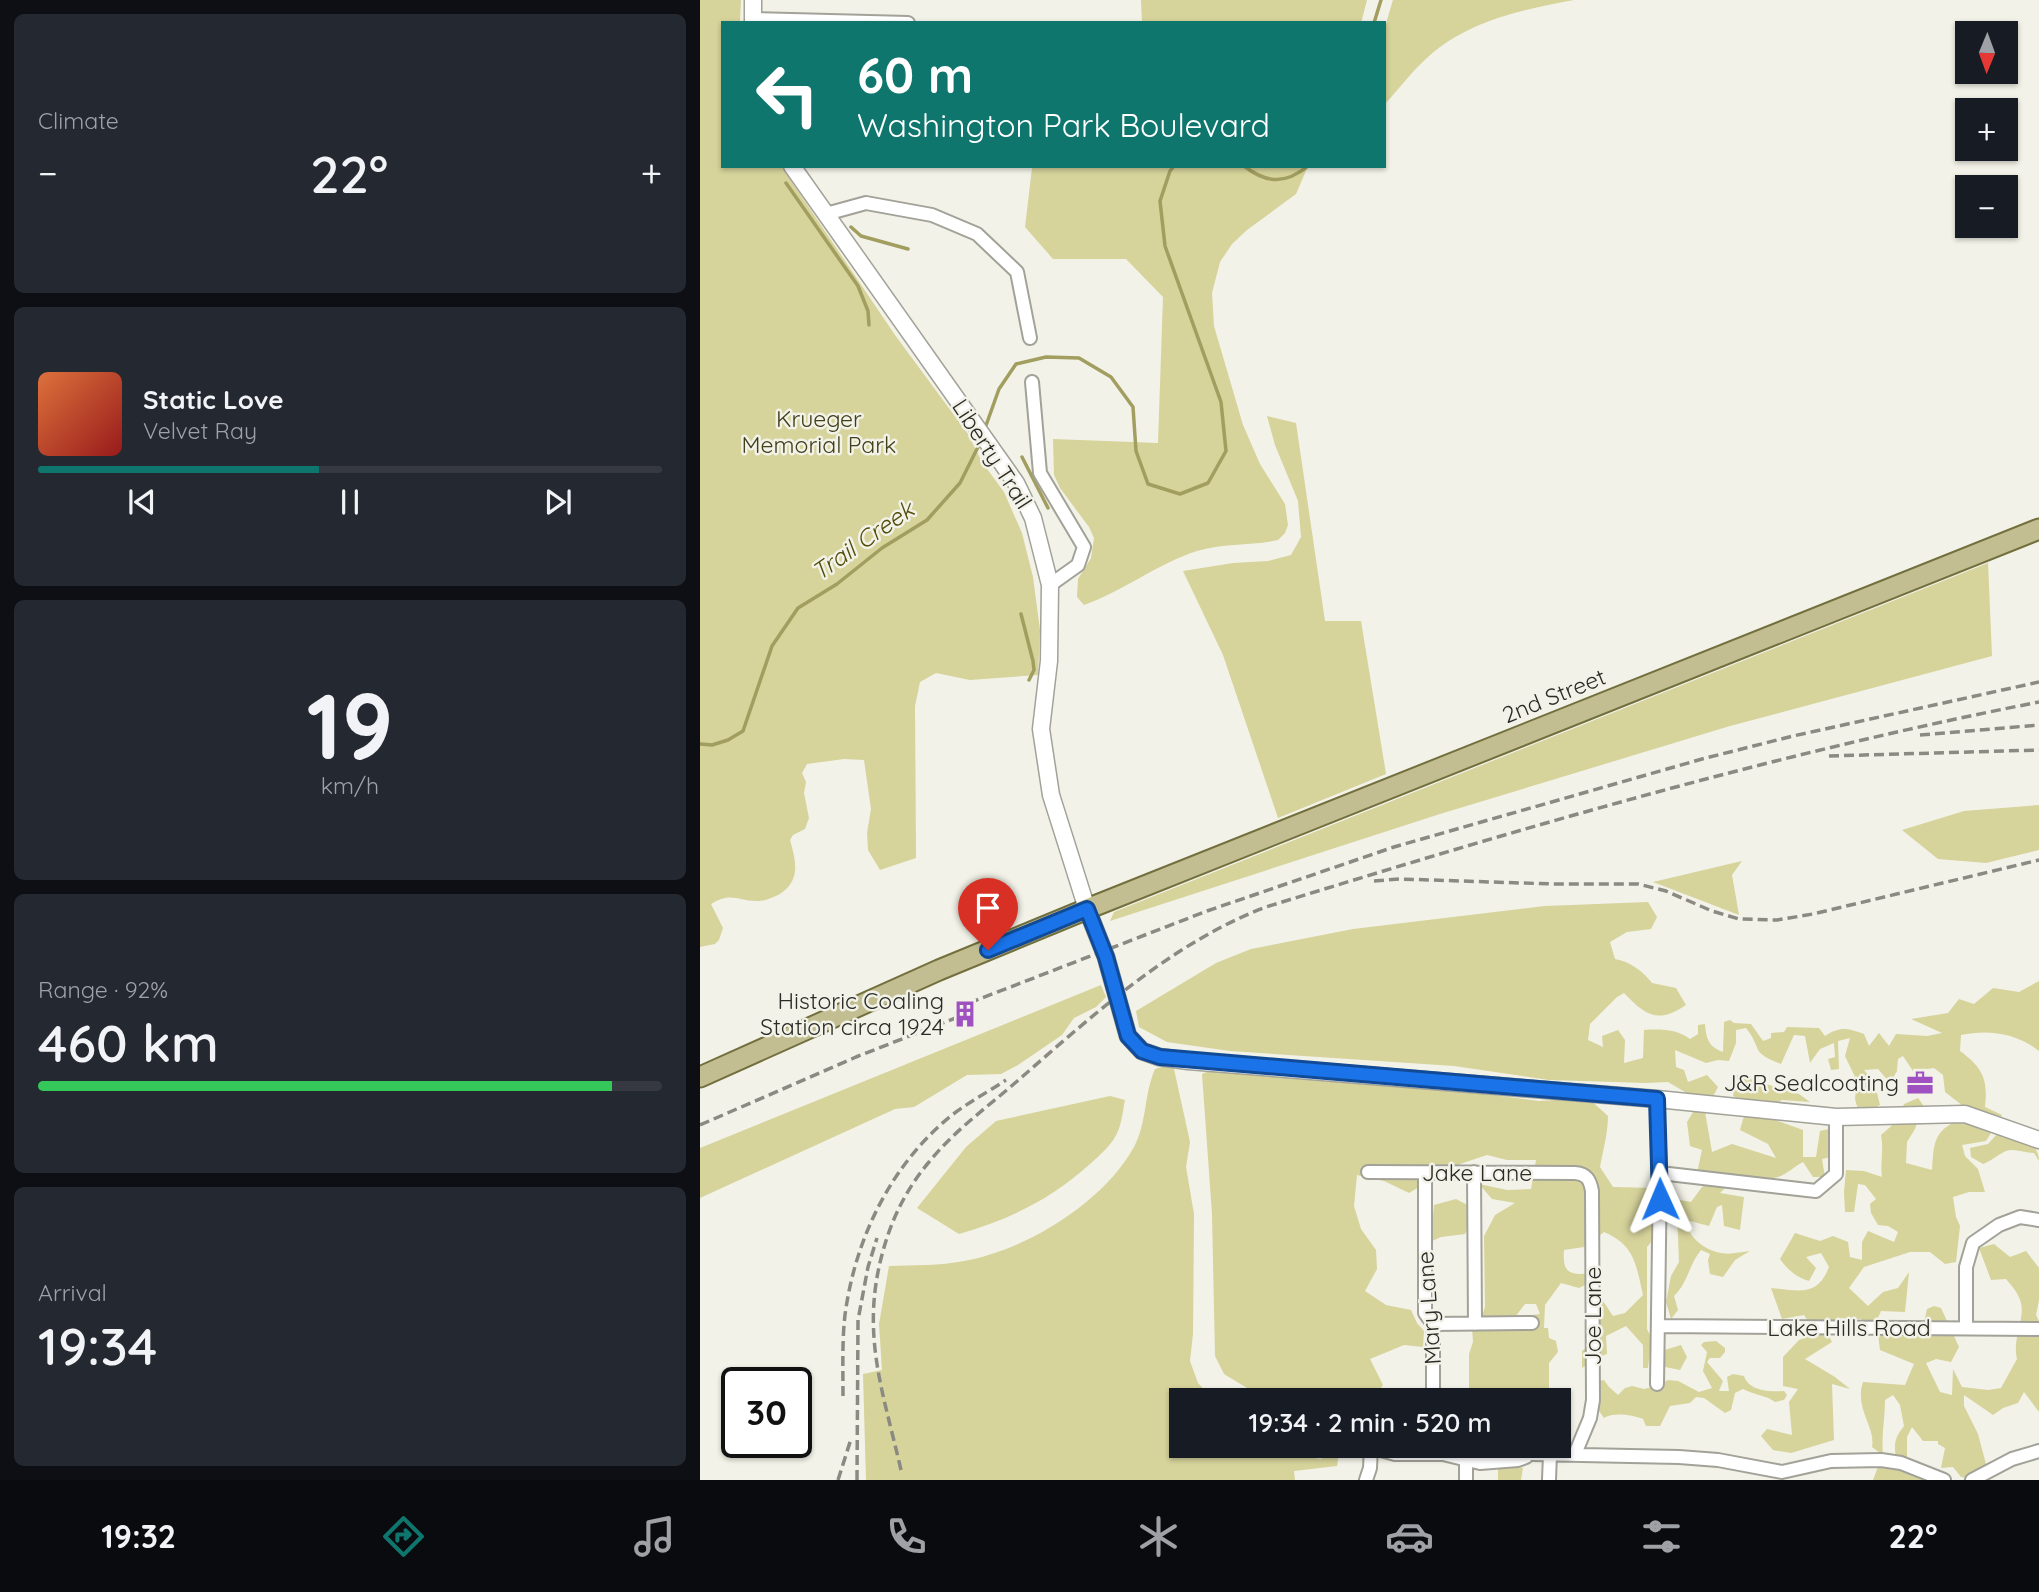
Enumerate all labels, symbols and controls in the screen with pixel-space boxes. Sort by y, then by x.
north arrow [1955,21,2018,84]
map controls [1955,21,2018,238]
text: 60 m [857,44,973,105]
icon: left [742,49,833,140]
button: + [1955,98,2018,161]
text: Washington Park Boulevard [857,105,1270,145]
text: Climate [38,106,119,135]
text: 22° [310,141,388,206]
text: − [38,149,58,197]
text: + [641,149,662,197]
button: − [1955,175,2018,238]
text: Static Love [143,383,284,416]
street label: Liberty Trail [946,393,1039,514]
park label: Krueger Memorial Park [742,404,896,459]
text: Velvet Ray [143,416,257,445]
icon: previous [123,483,161,521]
icon: pause [331,483,369,521]
icon: next [539,483,577,521]
water label: Trail Creek [805,493,921,586]
street label: 2nd Street [1498,662,1610,729]
text: 19 [306,668,394,782]
text: km/h [321,771,379,800]
pin [958,878,1018,950]
icon: arrive [969,889,1007,927]
text: Range · 92% [38,975,168,1004]
place label: Historic Coaling Station circa 1924 [760,986,944,1041]
building icon: Historic Coaling Station circa 1924 [950,999,980,1029]
text: 460 km [38,1010,219,1075]
place label: J&R Sealcoating [1723,1068,1899,1097]
office icon: J&R Sealcoating [1905,1068,1935,1098]
street label: Jake Lane [1422,1158,1532,1187]
position arrow [1623,1162,1697,1236]
street label: Mary Lane [1410,1250,1447,1366]
street label: Joe Lane [1578,1267,1607,1365]
text: Arrival [38,1278,107,1307]
text: 19:34 [38,1313,157,1378]
street label: Lake Hills Road [1767,1313,1931,1342]
speed limit sign: 30 [721,1367,812,1458]
text: 19:34 · 2 min · 520 m [1249,1406,1492,1439]
icon: directions [379,1512,428,1561]
icon: music [630,1512,679,1561]
icon: phone [882,1512,931,1561]
icon: climate [1134,1512,1183,1561]
icon: car [1385,1512,1434,1561]
icon: filters [1637,1512,1686,1561]
text: 19:32 [101,1516,176,1556]
text: 22° [1889,1516,1938,1556]

